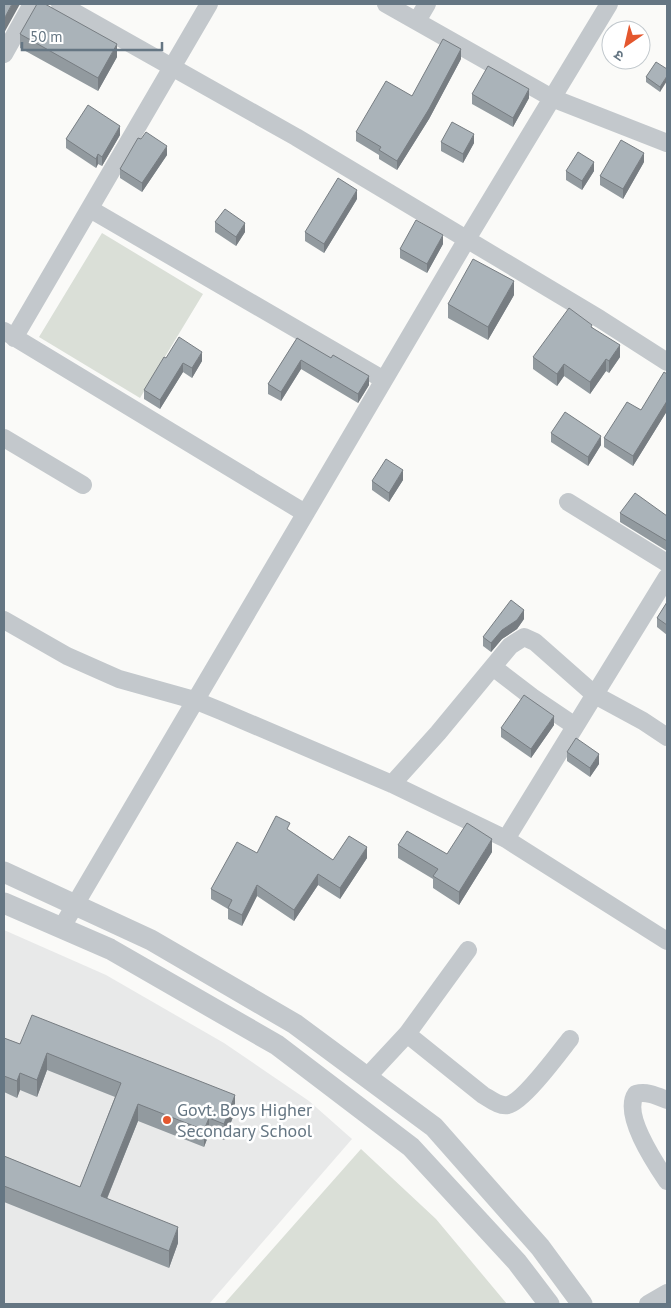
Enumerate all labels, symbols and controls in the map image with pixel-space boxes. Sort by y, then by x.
scale bar [22,20,162,52]
north arrow [601,20,651,70]
text: 50 m [30,27,63,46]
text: उ [610,46,627,66]
place label: Govt. Boys Higher Secondary School [177,1098,313,1142]
marker: Govt. Boys Higher Secondary School [161,1114,173,1126]

